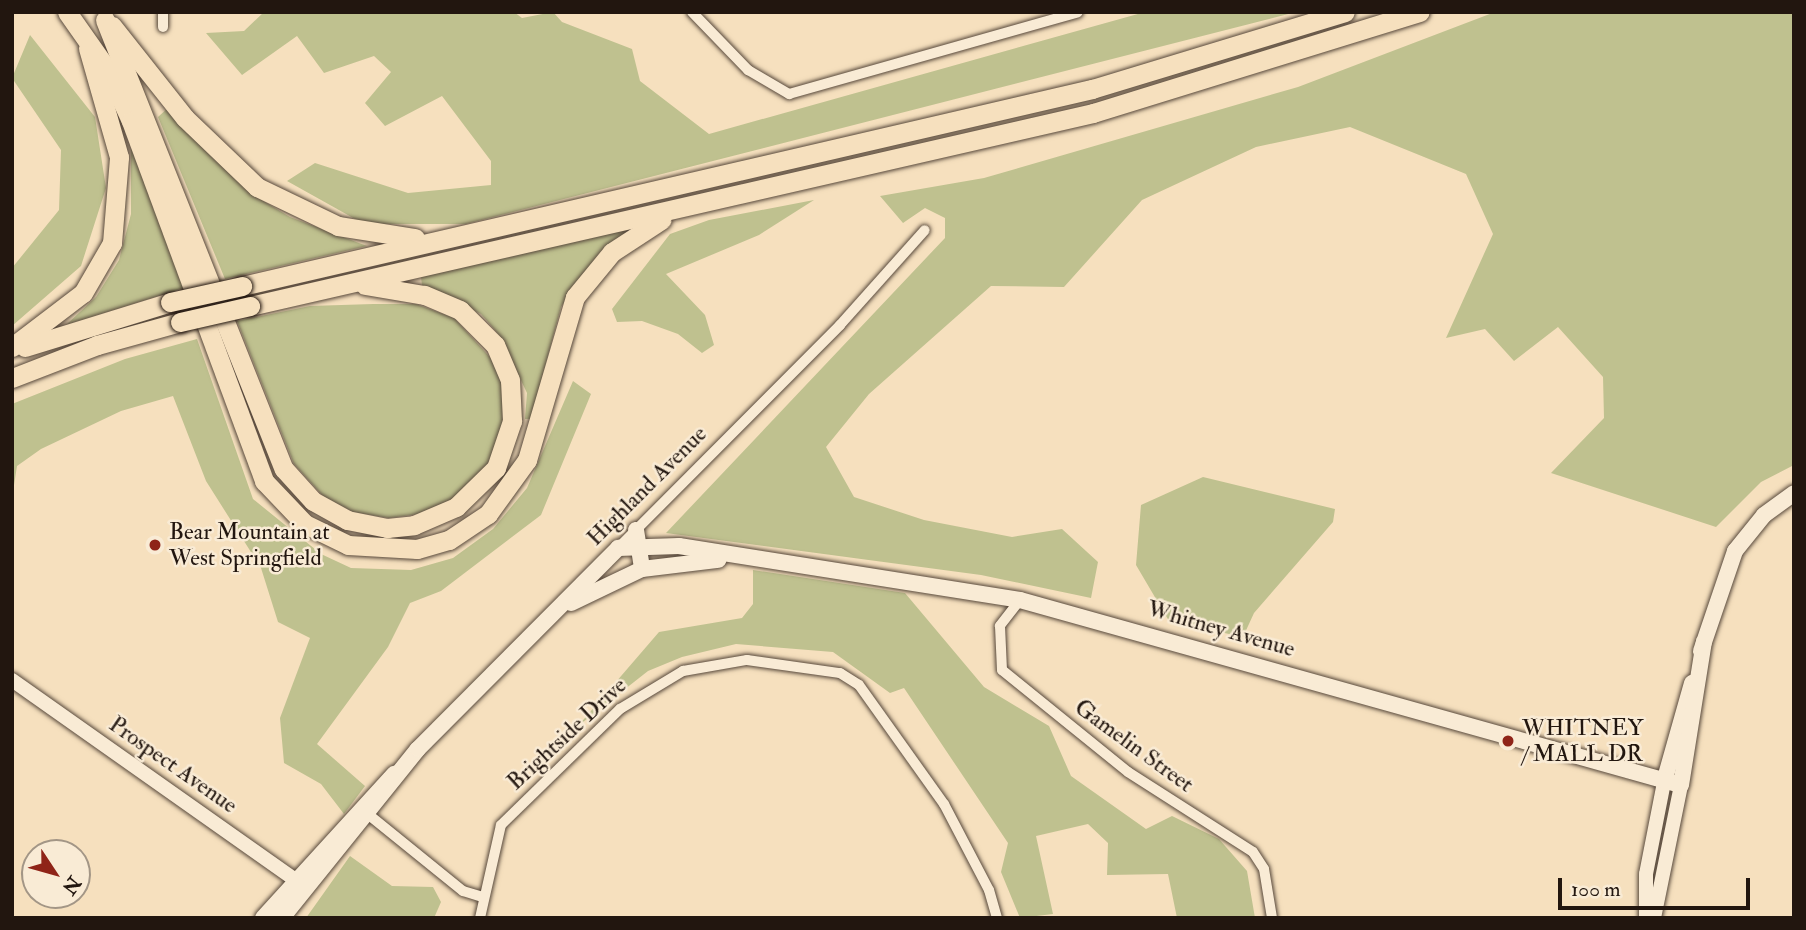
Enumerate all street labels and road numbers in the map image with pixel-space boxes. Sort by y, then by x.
street label: Highland Avenue [581,420,713,552]
street label: Whitney Avenue [1144,595,1298,663]
street label: Brightside Drive [502,672,632,796]
street label: Gamelin Street [1069,694,1199,798]
street label: Prospect Avenue [104,711,242,819]

